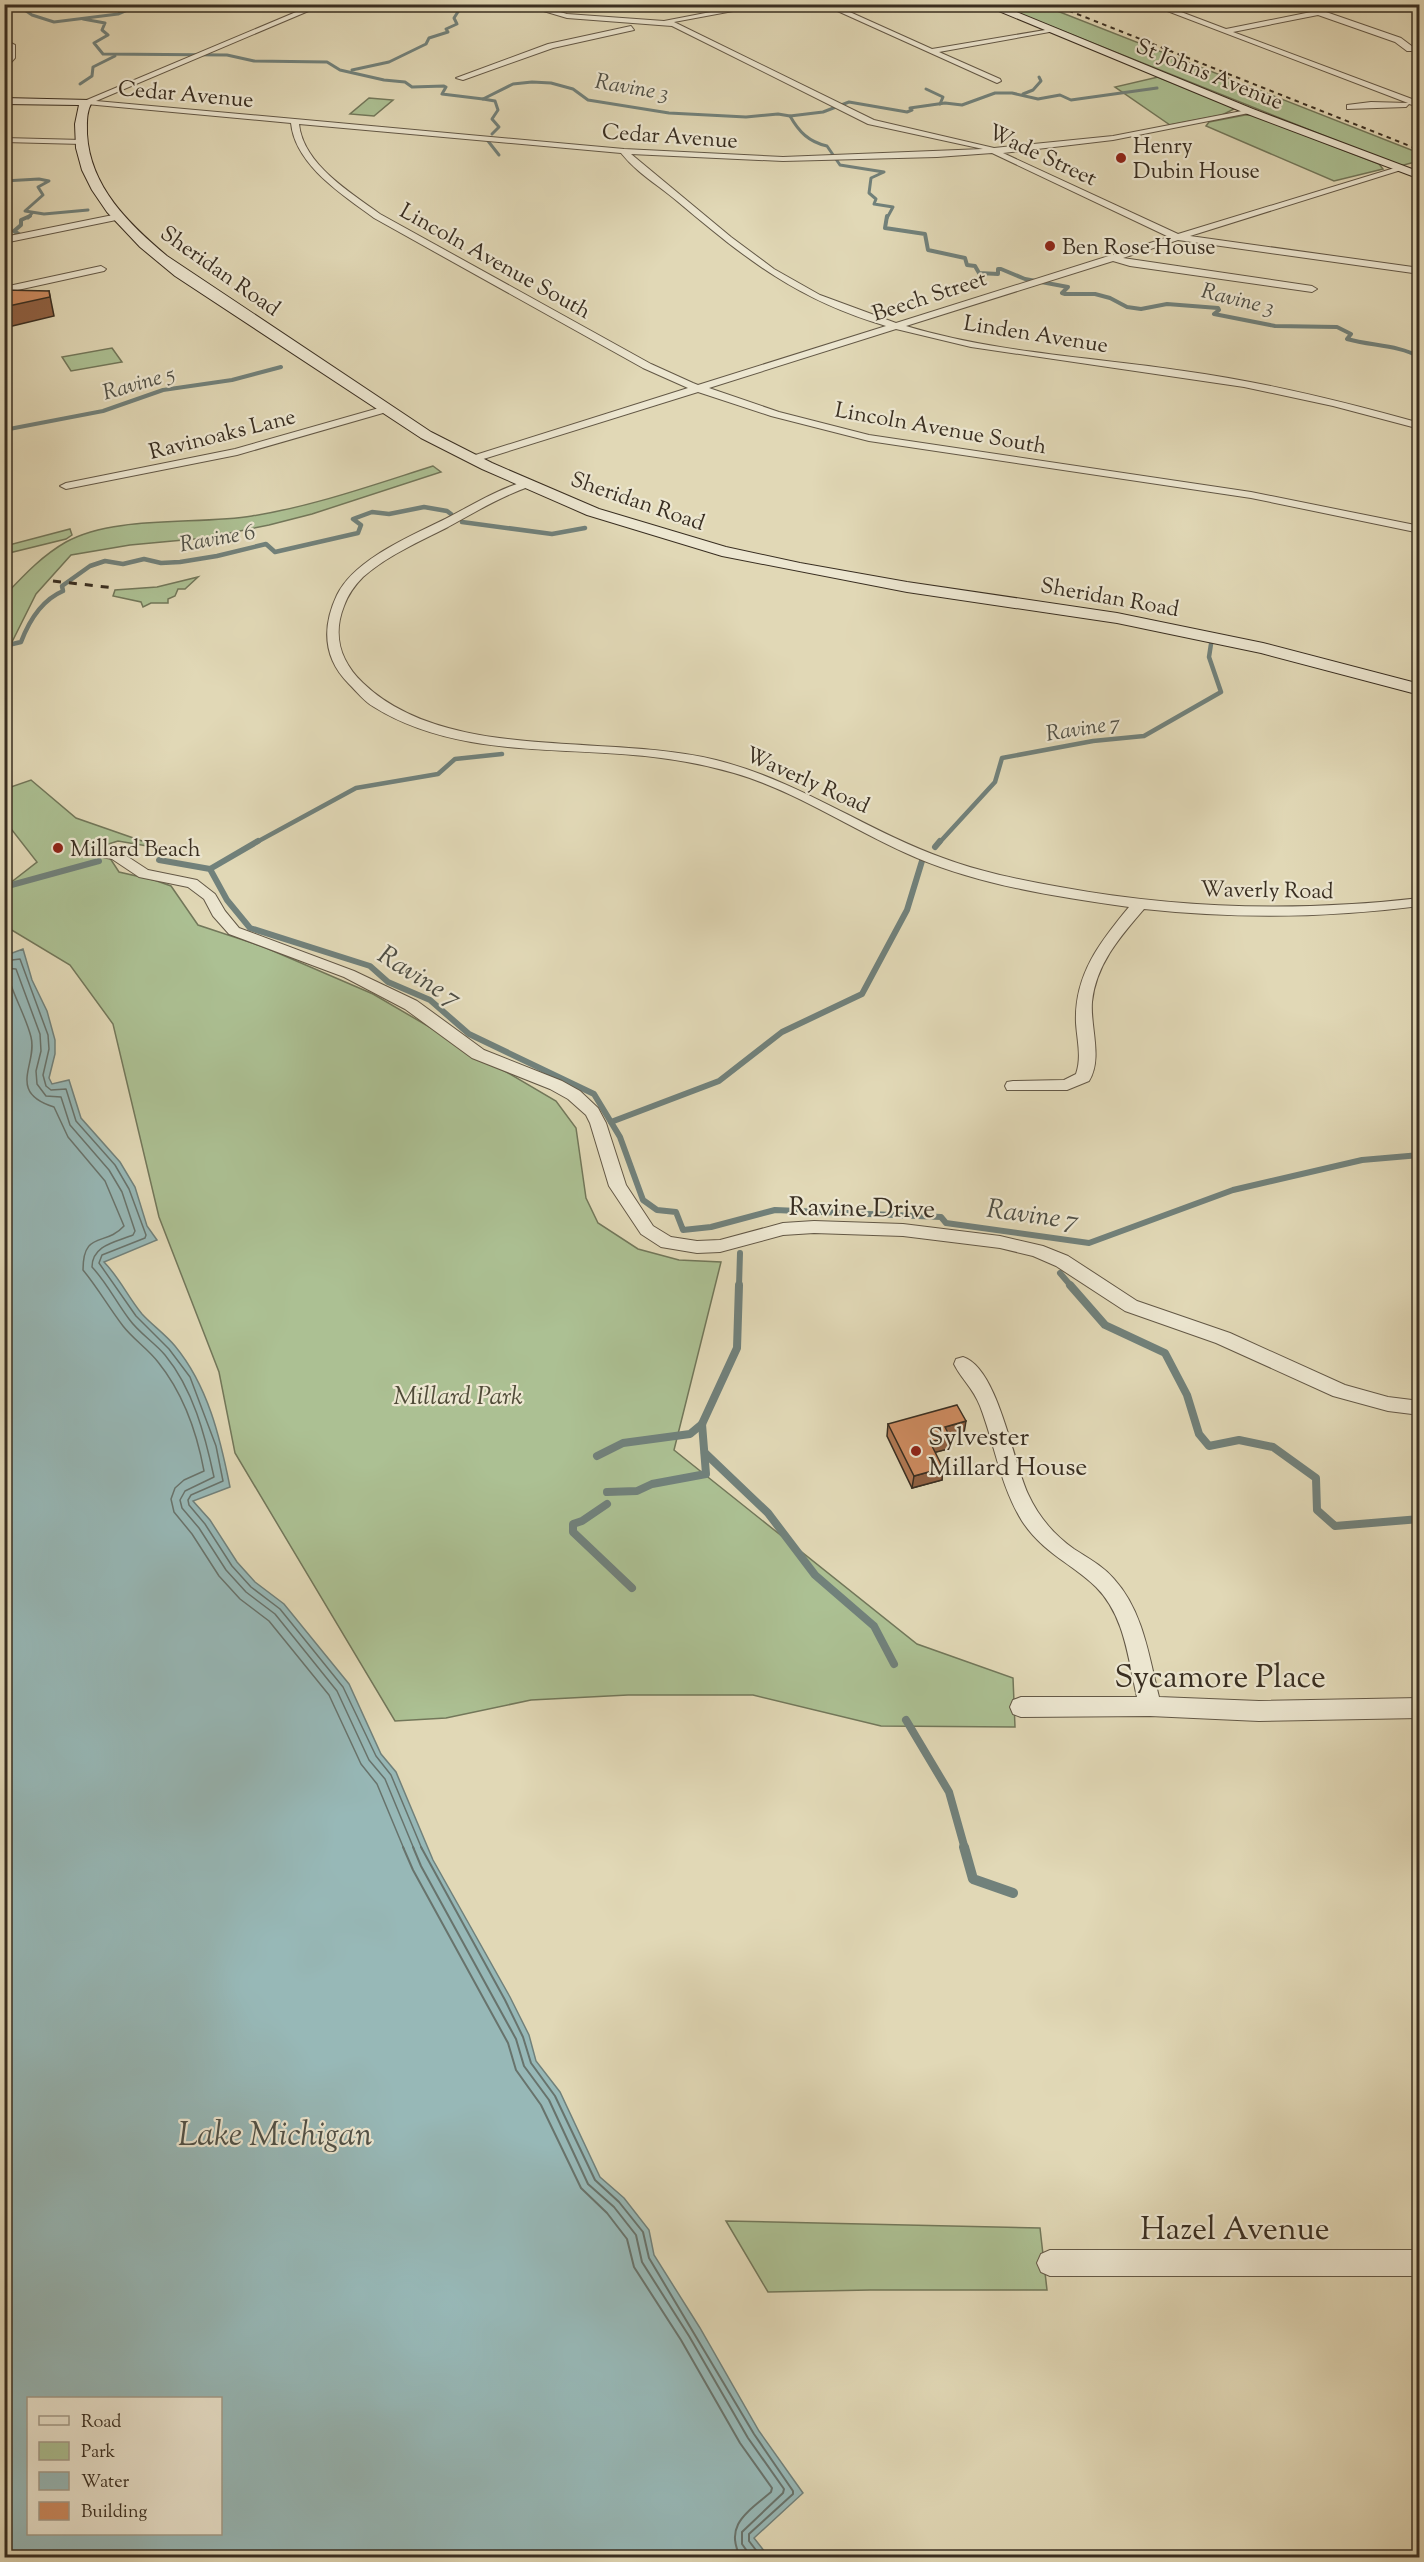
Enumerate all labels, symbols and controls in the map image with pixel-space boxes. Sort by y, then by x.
street label: St Johns Avenue [1130,32,1287,120]
water label: Ravine 3 [592,67,671,111]
street label: Cedar Avenue [117,74,255,118]
street label: Cedar Avenue [601,117,739,159]
street label: Wade Street [982,118,1102,196]
place label: Henry Dubin House [1133,132,1260,189]
marker: Henry Dubin House [1114,151,1128,165]
street label: Lincoln Avenue South [393,197,596,329]
street label: Sheridan Road [153,219,286,326]
place label: Ben Rose House [1062,233,1216,265]
marker: Ben Rose House [1043,239,1057,253]
street label: Beech Street [869,264,992,331]
water label: Ravine 3 [1198,276,1277,325]
street label: Linden Avenue [961,309,1110,363]
water label: Ravine 5 [99,359,179,410]
street label: Lincoln Avenue South [832,396,1049,464]
street label: Ravinoaks Lane [146,402,299,470]
street label: Sheridan Road [566,465,708,541]
water label: Ravine 6 [177,518,258,562]
street label: Sheridan Road [1038,571,1181,627]
water label: Ravine 7 [1044,708,1123,752]
street label: Waverly Road [739,740,874,823]
place label: Millard Beach [70,835,201,867]
marker: Millard Beach [51,841,65,855]
street label: Waverly Road [1200,875,1334,909]
water label: Ravine 7 [369,937,469,1019]
street label: Ravine Drive [788,1190,936,1229]
water label: Ravine 7 [984,1191,1082,1242]
park label: Millard Park [393,1379,523,1416]
place label: Sylvester Millard House [928,1420,1087,1487]
marker: Sylvester Millard House [909,1444,923,1458]
street label: Sycamore Place [1114,1656,1326,1702]
water label: Lake Michigan [178,2113,372,2161]
street label: Hazel Avenue [1140,2208,1330,2254]
legend [27,2397,222,2535]
text: Road [81,2410,121,2436]
text: Park [81,2440,116,2466]
text: Water [81,2470,130,2496]
text: Building [81,2500,147,2526]

